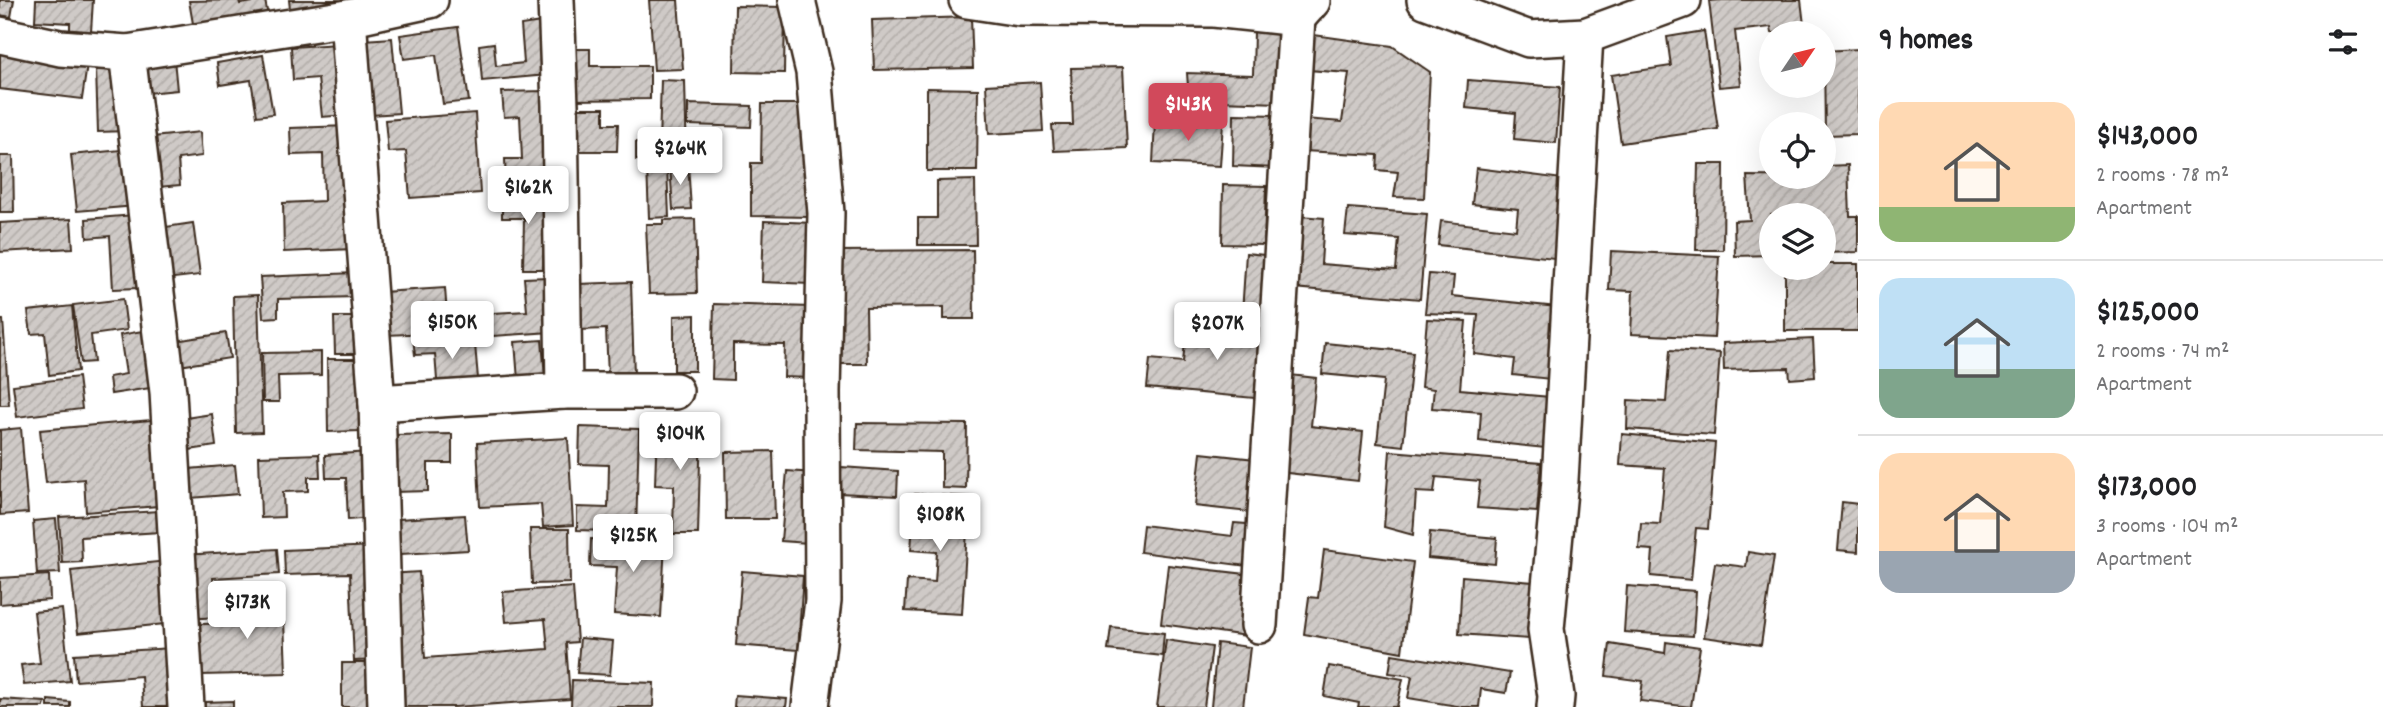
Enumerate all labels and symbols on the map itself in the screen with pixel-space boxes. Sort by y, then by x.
north arrow [1759,21,1836,98]
pin: $143K [1139,83,1237,143]
pin: $264K [631,128,729,187]
pin: $162K [479,166,577,226]
pin: $150K [403,302,501,361]
pin: $207K [1168,302,1266,362]
pin: $104K [631,412,729,472]
pin: $108K [891,494,989,553]
pin: $125K [584,514,682,574]
pin: $173K [198,582,296,641]

